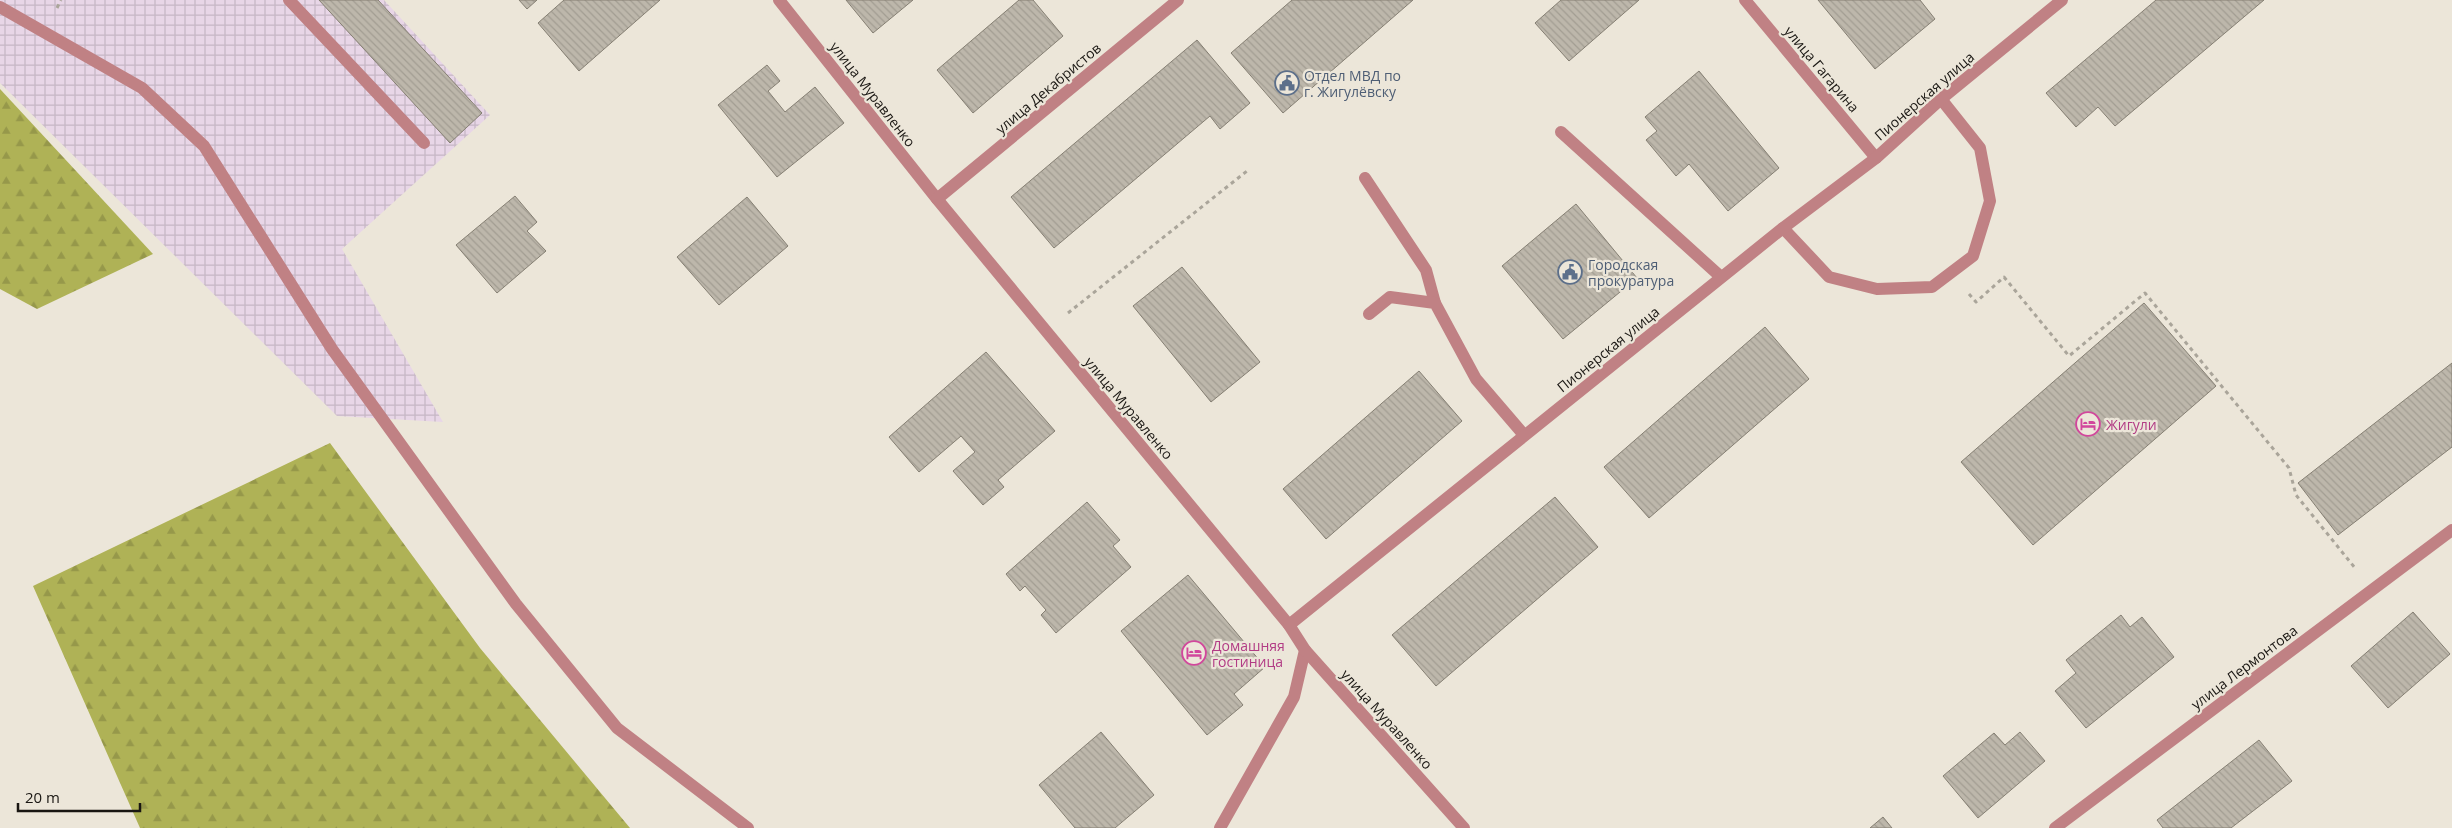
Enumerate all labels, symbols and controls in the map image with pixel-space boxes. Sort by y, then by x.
street label: улица Гагарина [1780,22,1864,116]
street label: улица Муравленко [826,38,920,150]
street label: улица Декабристов [991,38,1105,138]
street label: Пионерская улица [1870,47,1978,145]
place label: Отдел МВД по г. Жигулёвску [1304,66,1401,101]
public building icon: Отдел МВД по г. Жигулёвску [1274,70,1300,96]
place label: Городская прокуратура [1588,255,1674,290]
public building icon: Городская прокуратура [1557,259,1583,285]
street label: Пионерская улица [1553,302,1663,396]
street label: улица Муравленко [1080,353,1178,463]
hotel icon: Жигули [2075,411,2101,437]
place label: Жигули [2106,415,2157,434]
street label: улица Лермонтова [2187,621,2301,713]
place label: Домашняя гостиница [1212,636,1285,671]
hotel icon: Домашняя гостиница [1181,640,1207,666]
street label: улица Муравленко [1337,665,1437,773]
scale bar [18,780,140,812]
text: 20 m [25,787,60,807]

